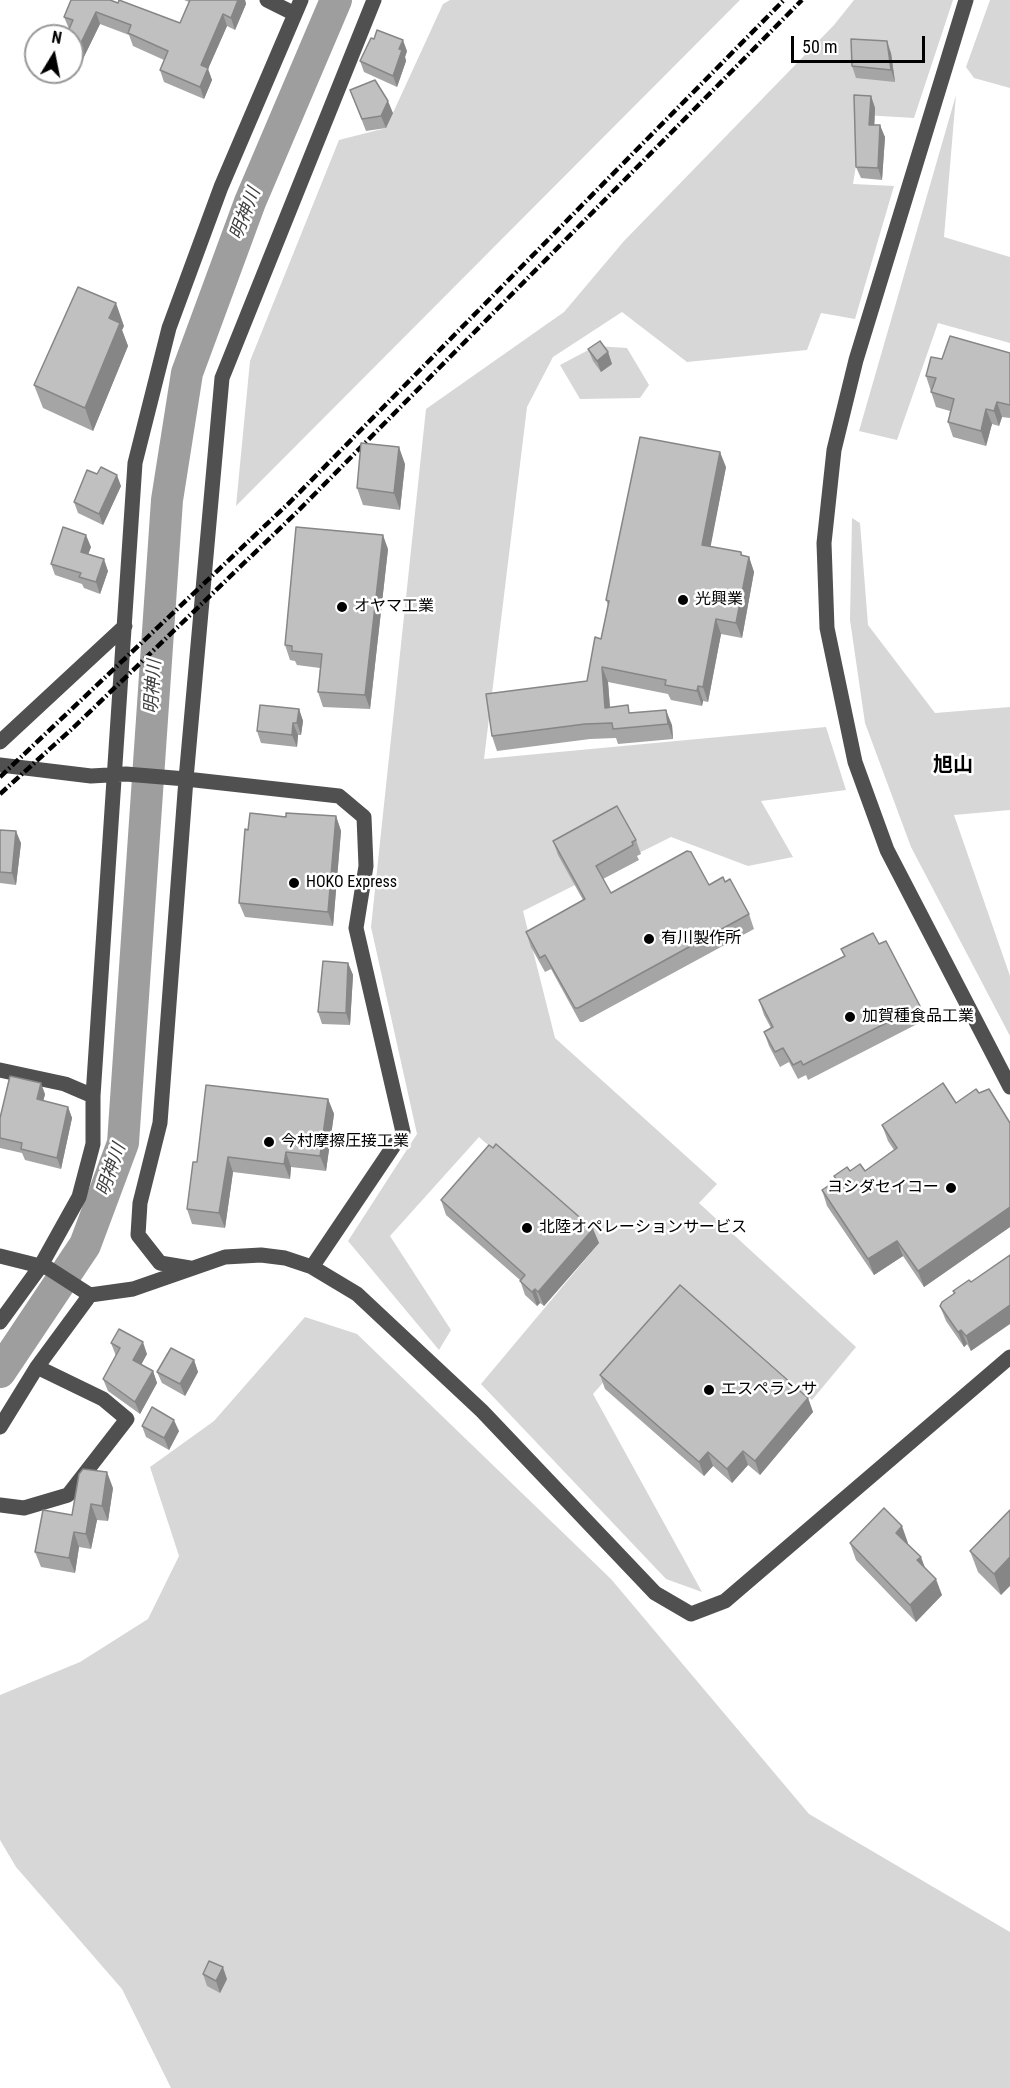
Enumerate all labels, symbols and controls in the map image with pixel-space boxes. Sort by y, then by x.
north arrow [24,24,84,84]
scale bar [794,24,928,62]
text: N [50,28,63,48]
text: 50 m [802,36,837,57]
water label: 明神川 [226,185,266,243]
place label: 光興業 [695,590,743,610]
marker: 光興業 [676,593,690,607]
place label: オヤマ工業 [354,597,434,617]
marker: オヤマ工業 [335,600,349,614]
water label: 明神川 [141,659,167,715]
district label: 旭山 [933,754,973,778]
place label: HOKO Express [306,873,397,893]
marker: HOKO Express [287,876,301,890]
place label: 有川製作所 [661,929,741,949]
marker: 有川製作所 [642,932,656,946]
place label: 加賀種食品工業 [862,1007,974,1027]
marker: 加賀種食品工業 [843,1010,857,1024]
place label: 今村摩擦圧接工業 [281,1132,409,1152]
marker: 今村摩擦圧接工業 [262,1135,276,1149]
water label: 明神川 [93,1141,131,1199]
place label: ヨシダセイコー [827,1178,939,1198]
marker: ヨシダセイコー [944,1181,958,1195]
place label: 北陸オペレーションサービス [539,1218,747,1238]
marker: 北陸オペレーションサービス [520,1221,534,1235]
place label: エスペランサ [721,1380,817,1400]
marker: エスペランサ [702,1383,716,1397]

